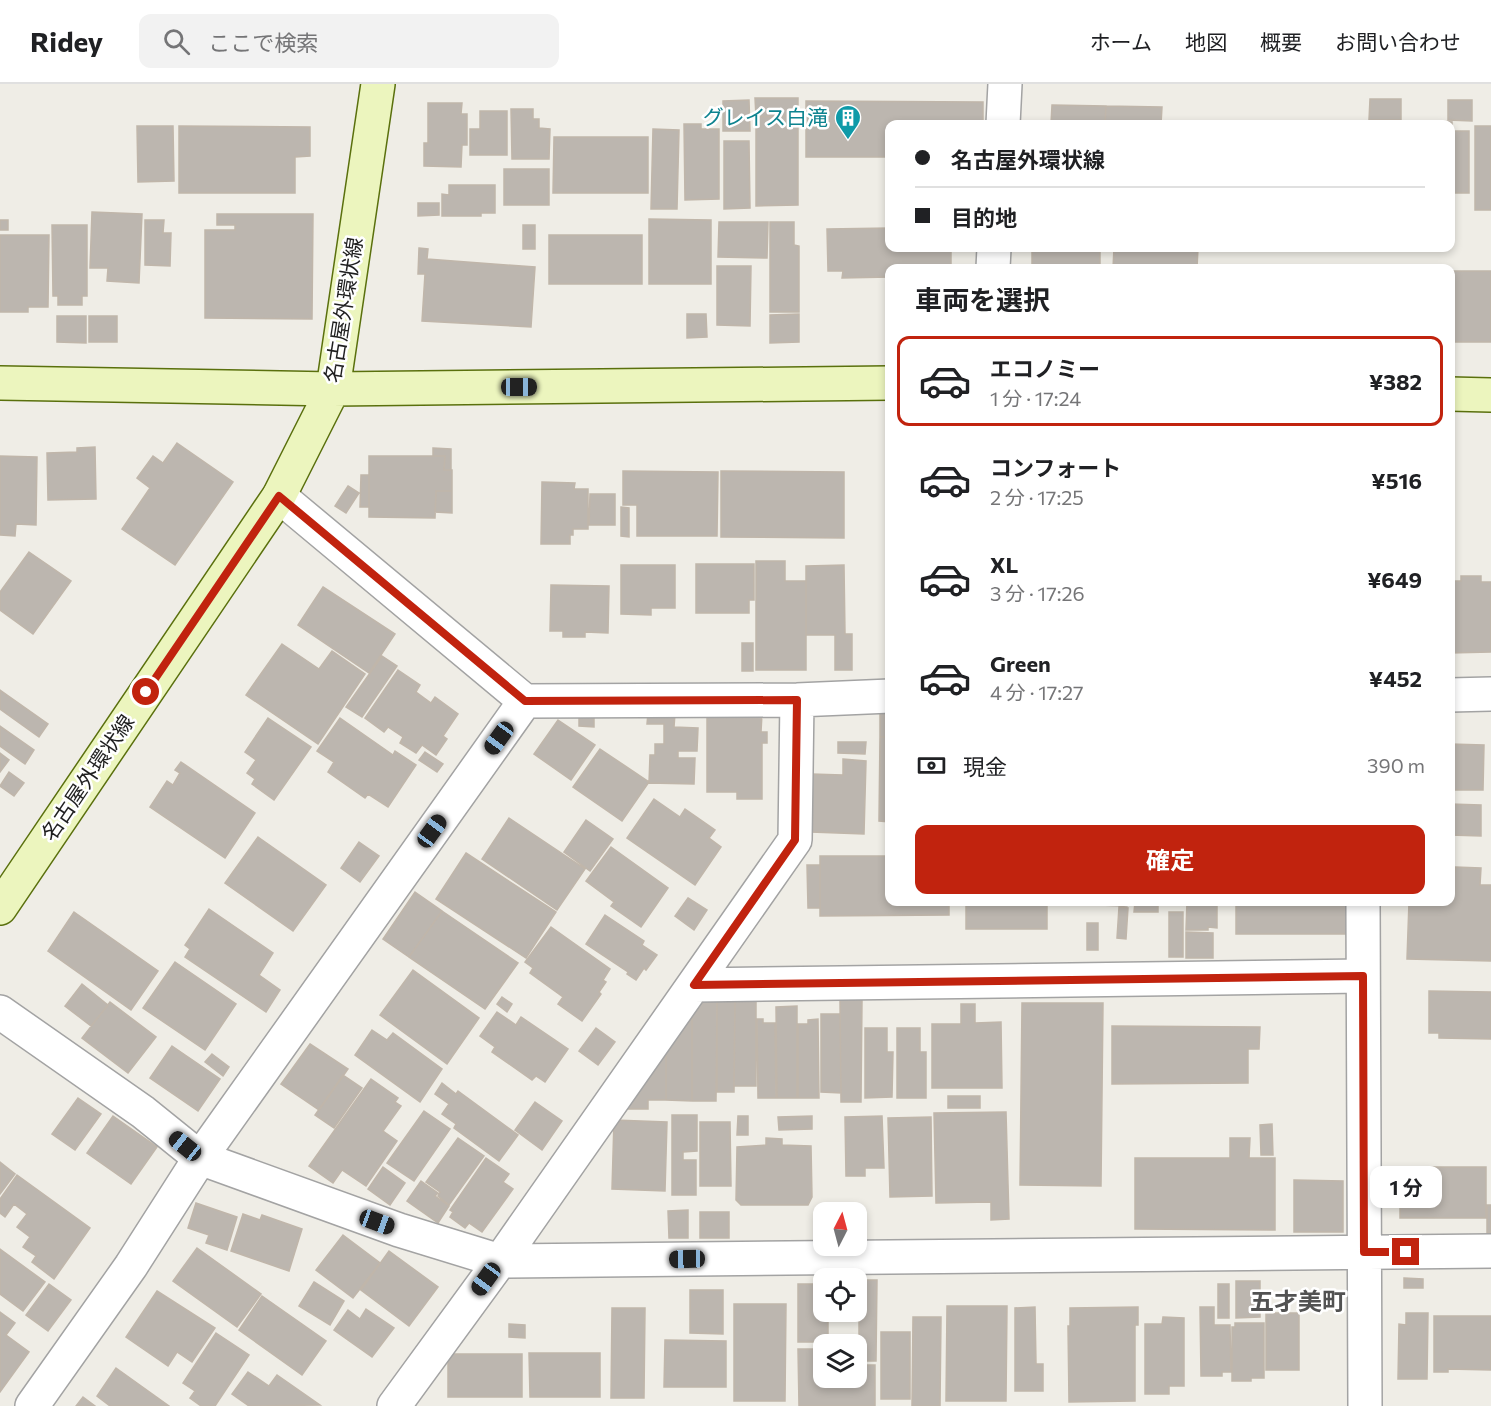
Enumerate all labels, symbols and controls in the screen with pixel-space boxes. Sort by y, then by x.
search box [139,14,559,68]
text: Ridey [30,24,103,58]
icon: search [160,25,193,58]
text: ここで検索 [208,29,318,56]
text: ホーム [1090,29,1152,54]
text: 地図 [1185,29,1227,54]
text: 概要 [1260,29,1302,54]
text: お問い合わせ [1335,29,1461,54]
building icon: グレイス白滝 [833,103,863,141]
place label: グレイス白滝 [703,104,828,129]
text: 名古屋外環状線 [951,146,1105,173]
text: 目的地 [951,204,1017,231]
street label: 名古屋外環状線 [319,235,366,384]
text: 車両を選択 [915,283,1050,316]
icon: car [918,354,972,408]
text: エコノミー [990,355,1100,382]
text: ¥382 [1369,368,1422,395]
car [501,378,537,396]
text: 1 分 · 17:24 [990,386,1081,410]
icon: car [918,453,972,507]
text: コンフォート [990,454,1121,481]
text: ¥516 [1371,467,1422,494]
text: 2 分 · 17:25 [990,485,1084,509]
text: XL [990,551,1018,578]
icon: car [918,552,972,606]
text: ¥649 [1367,566,1422,593]
text: 3 分 · 17:26 [990,581,1085,605]
text: Green [990,650,1051,677]
icon: car [918,651,972,705]
text: ¥452 [1369,665,1422,692]
route start [132,678,159,705]
text: 4 分 · 17:27 [990,680,1084,704]
street label: 名古屋外環状線 [35,709,138,845]
car [481,718,517,758]
icon: cash [915,749,948,782]
text: 現金 [963,753,1007,780]
text: 390 m [1367,753,1425,777]
car [414,811,450,851]
button: 確定 [915,825,1425,894]
car [165,1128,205,1164]
callout: 1 分 [1370,1165,1442,1207]
text: 1 分 [1390,1175,1422,1199]
north arrow [813,1202,867,1256]
map controls [813,1202,867,1388]
car [357,1207,397,1237]
route end [1392,1238,1419,1265]
car [669,1250,705,1268]
car [468,1259,504,1299]
button: locate [813,1268,867,1322]
district label: 五才美町 [1250,1286,1346,1315]
button: layers [813,1334,867,1388]

